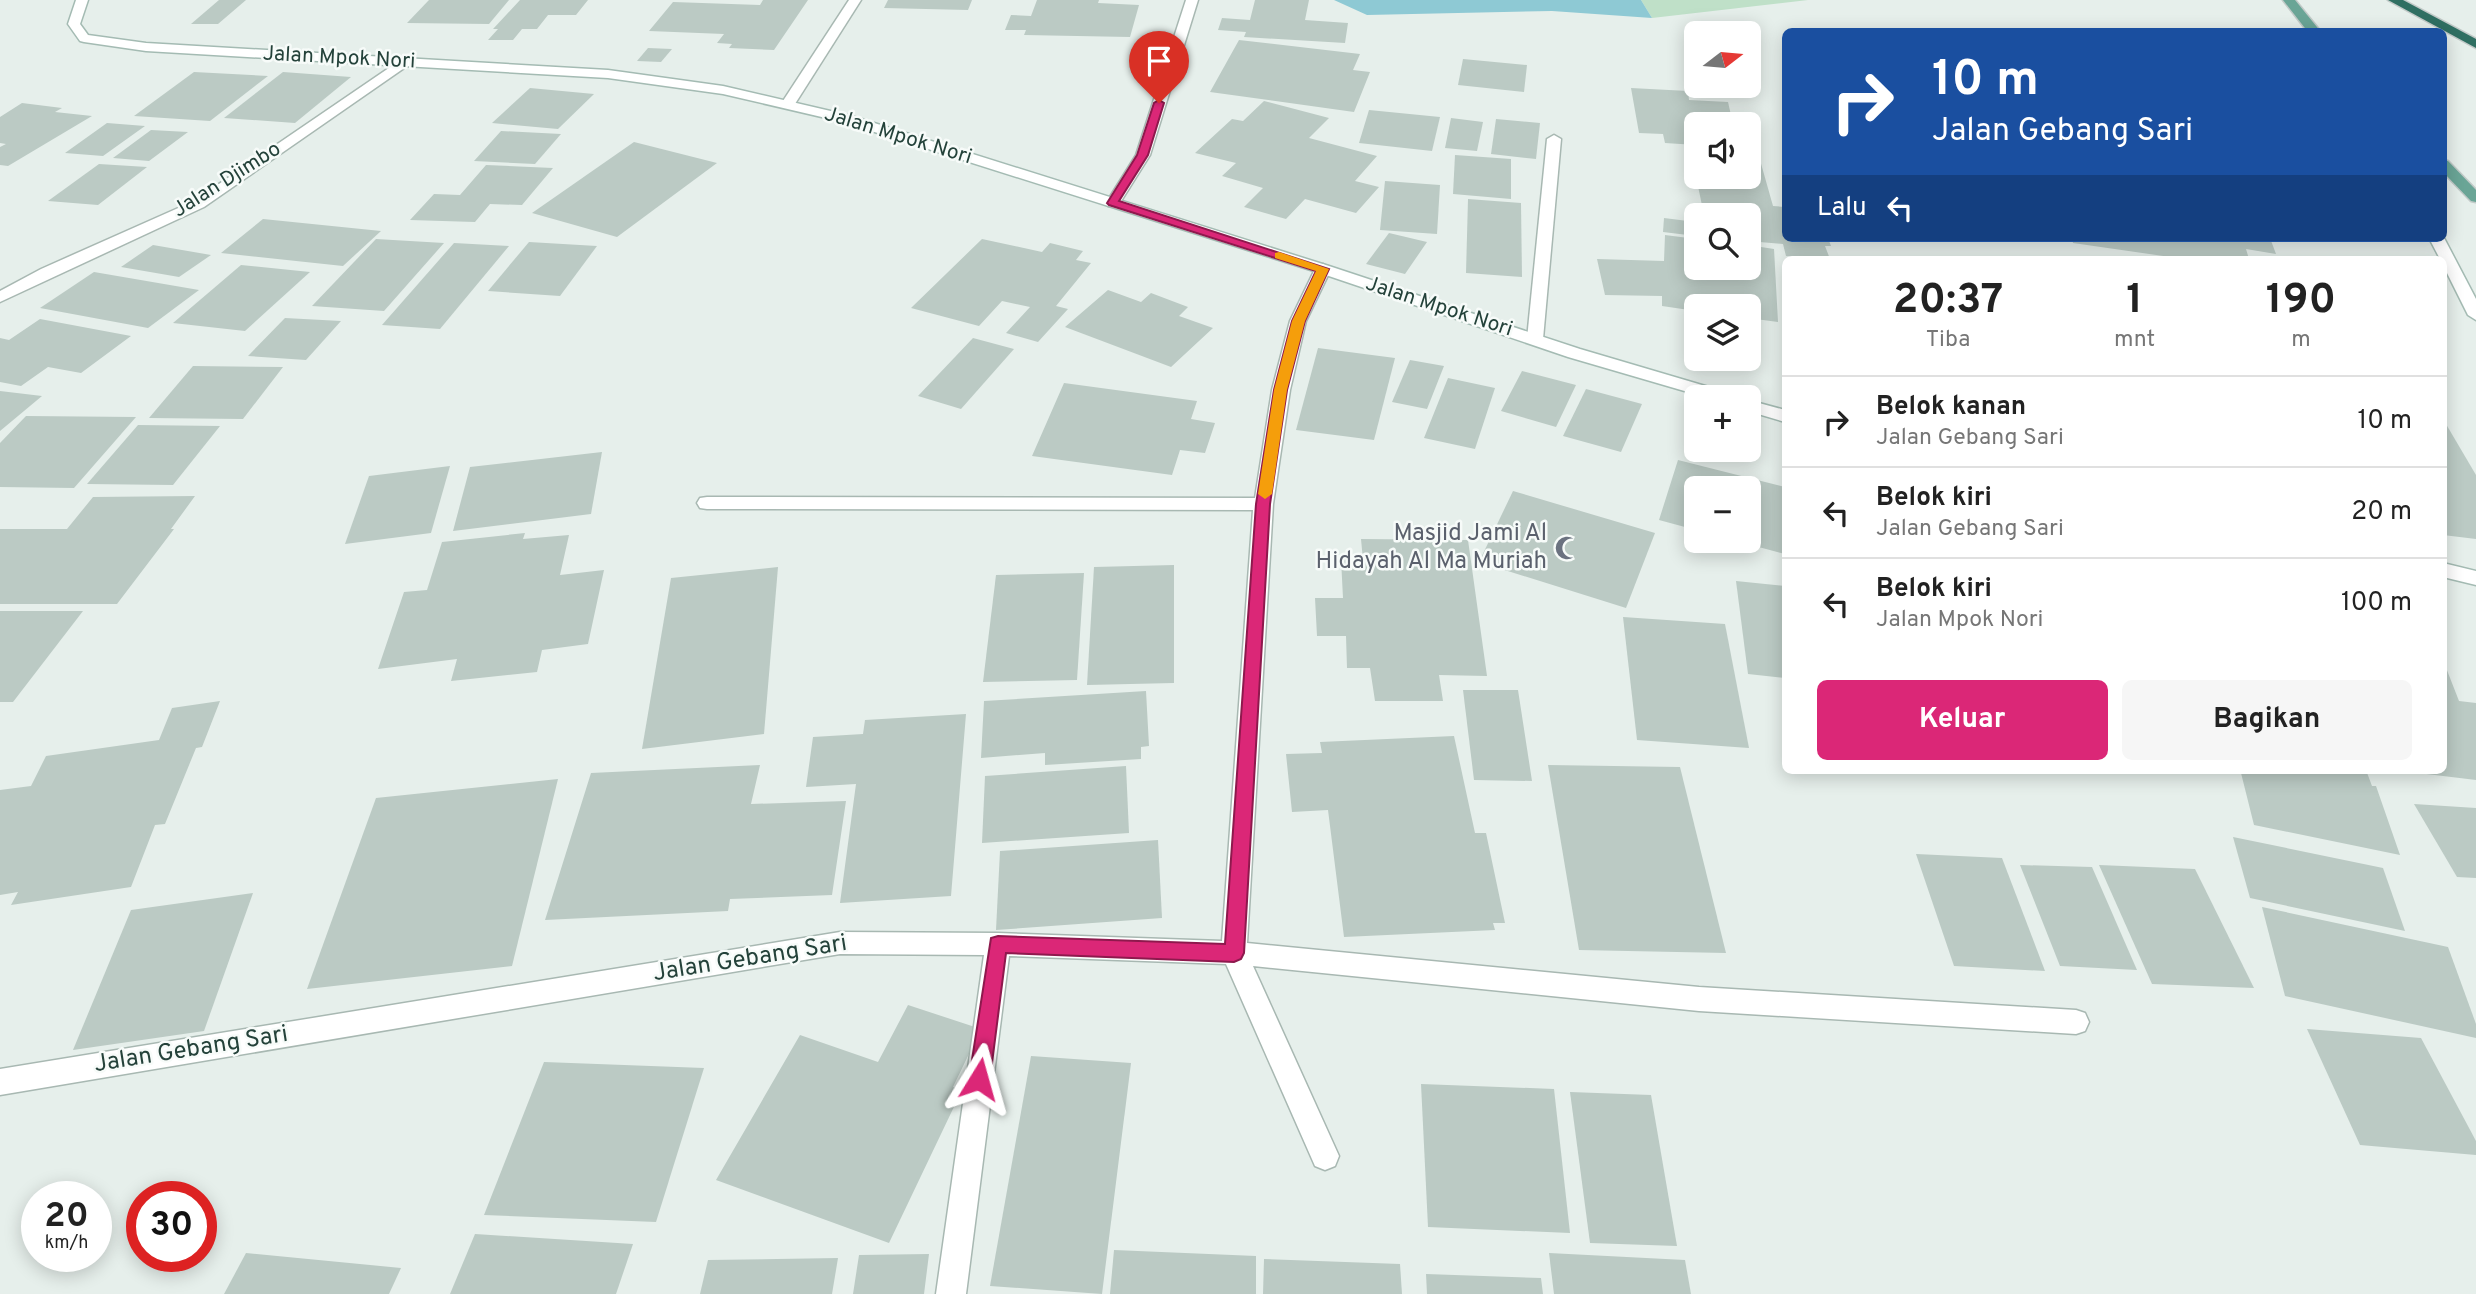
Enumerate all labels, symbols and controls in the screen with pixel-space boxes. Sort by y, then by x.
north arrow [1684,21,1760,98]
map controls [1684,21,1761,553]
pin [1129,31,1189,103]
street label: Jalan Mpok Nori [262,41,416,75]
icon: arrive [1140,42,1178,80]
text: 10 m [1932,51,2039,113]
icon: right [1817,56,1908,147]
street label: Jalan Mpok Nori [821,101,975,171]
button: sound [1684,112,1761,189]
text: Jalan Gebang Sari [1932,112,2193,152]
street label: Jalan Djimbo [168,136,286,224]
icon: left [1881,189,1919,227]
text: Lalu [1817,192,1867,225]
button: search [1684,203,1761,280]
street label: Jalan Mpok Nori [1362,271,1516,343]
text: 20:37 [1893,275,2003,328]
text: 1 [2126,275,2143,328]
text: 190 [2266,275,2336,328]
button: layers [1684,294,1761,371]
text: Tiba [1926,326,1970,355]
text: mnt [2114,326,2155,355]
text: m [2291,326,2311,355]
button: + [1684,385,1761,462]
text: Belok kanan [1876,391,2026,424]
icon: right [1817,403,1855,441]
text: 10 m [2357,405,2412,438]
text: Jalan Gebang Sari [1876,424,2064,453]
button: − [1684,476,1761,553]
text: Belok kiri [1876,482,1992,515]
icon: left [1817,494,1855,532]
text: 20 m [2351,496,2412,529]
text: Jalan Gebang Sari [1876,515,2064,544]
place label: Masjid Jami Al Hidayah Al Ma Muriah [1316,519,1547,577]
mosque icon: Masjid Jami Al Hidayah Al Ma Muriah [1553,534,1581,562]
text: Belok kiri [1876,573,1992,606]
icon: left [1817,585,1855,623]
text: 100 m [2341,587,2412,620]
text: Jalan Mpok Nori [1876,606,2043,635]
button: Keluar [1817,680,2108,760]
button: Bagikan [2122,680,2412,760]
street label: Jalan Gebang Sari [651,929,849,989]
street label: Jalan Gebang Sari [92,1020,290,1080]
position arrow [942,1042,1016,1116]
speed limit sign: 30 [126,1181,217,1272]
text: 20 [44,1195,89,1239]
text: km/h [45,1232,88,1255]

